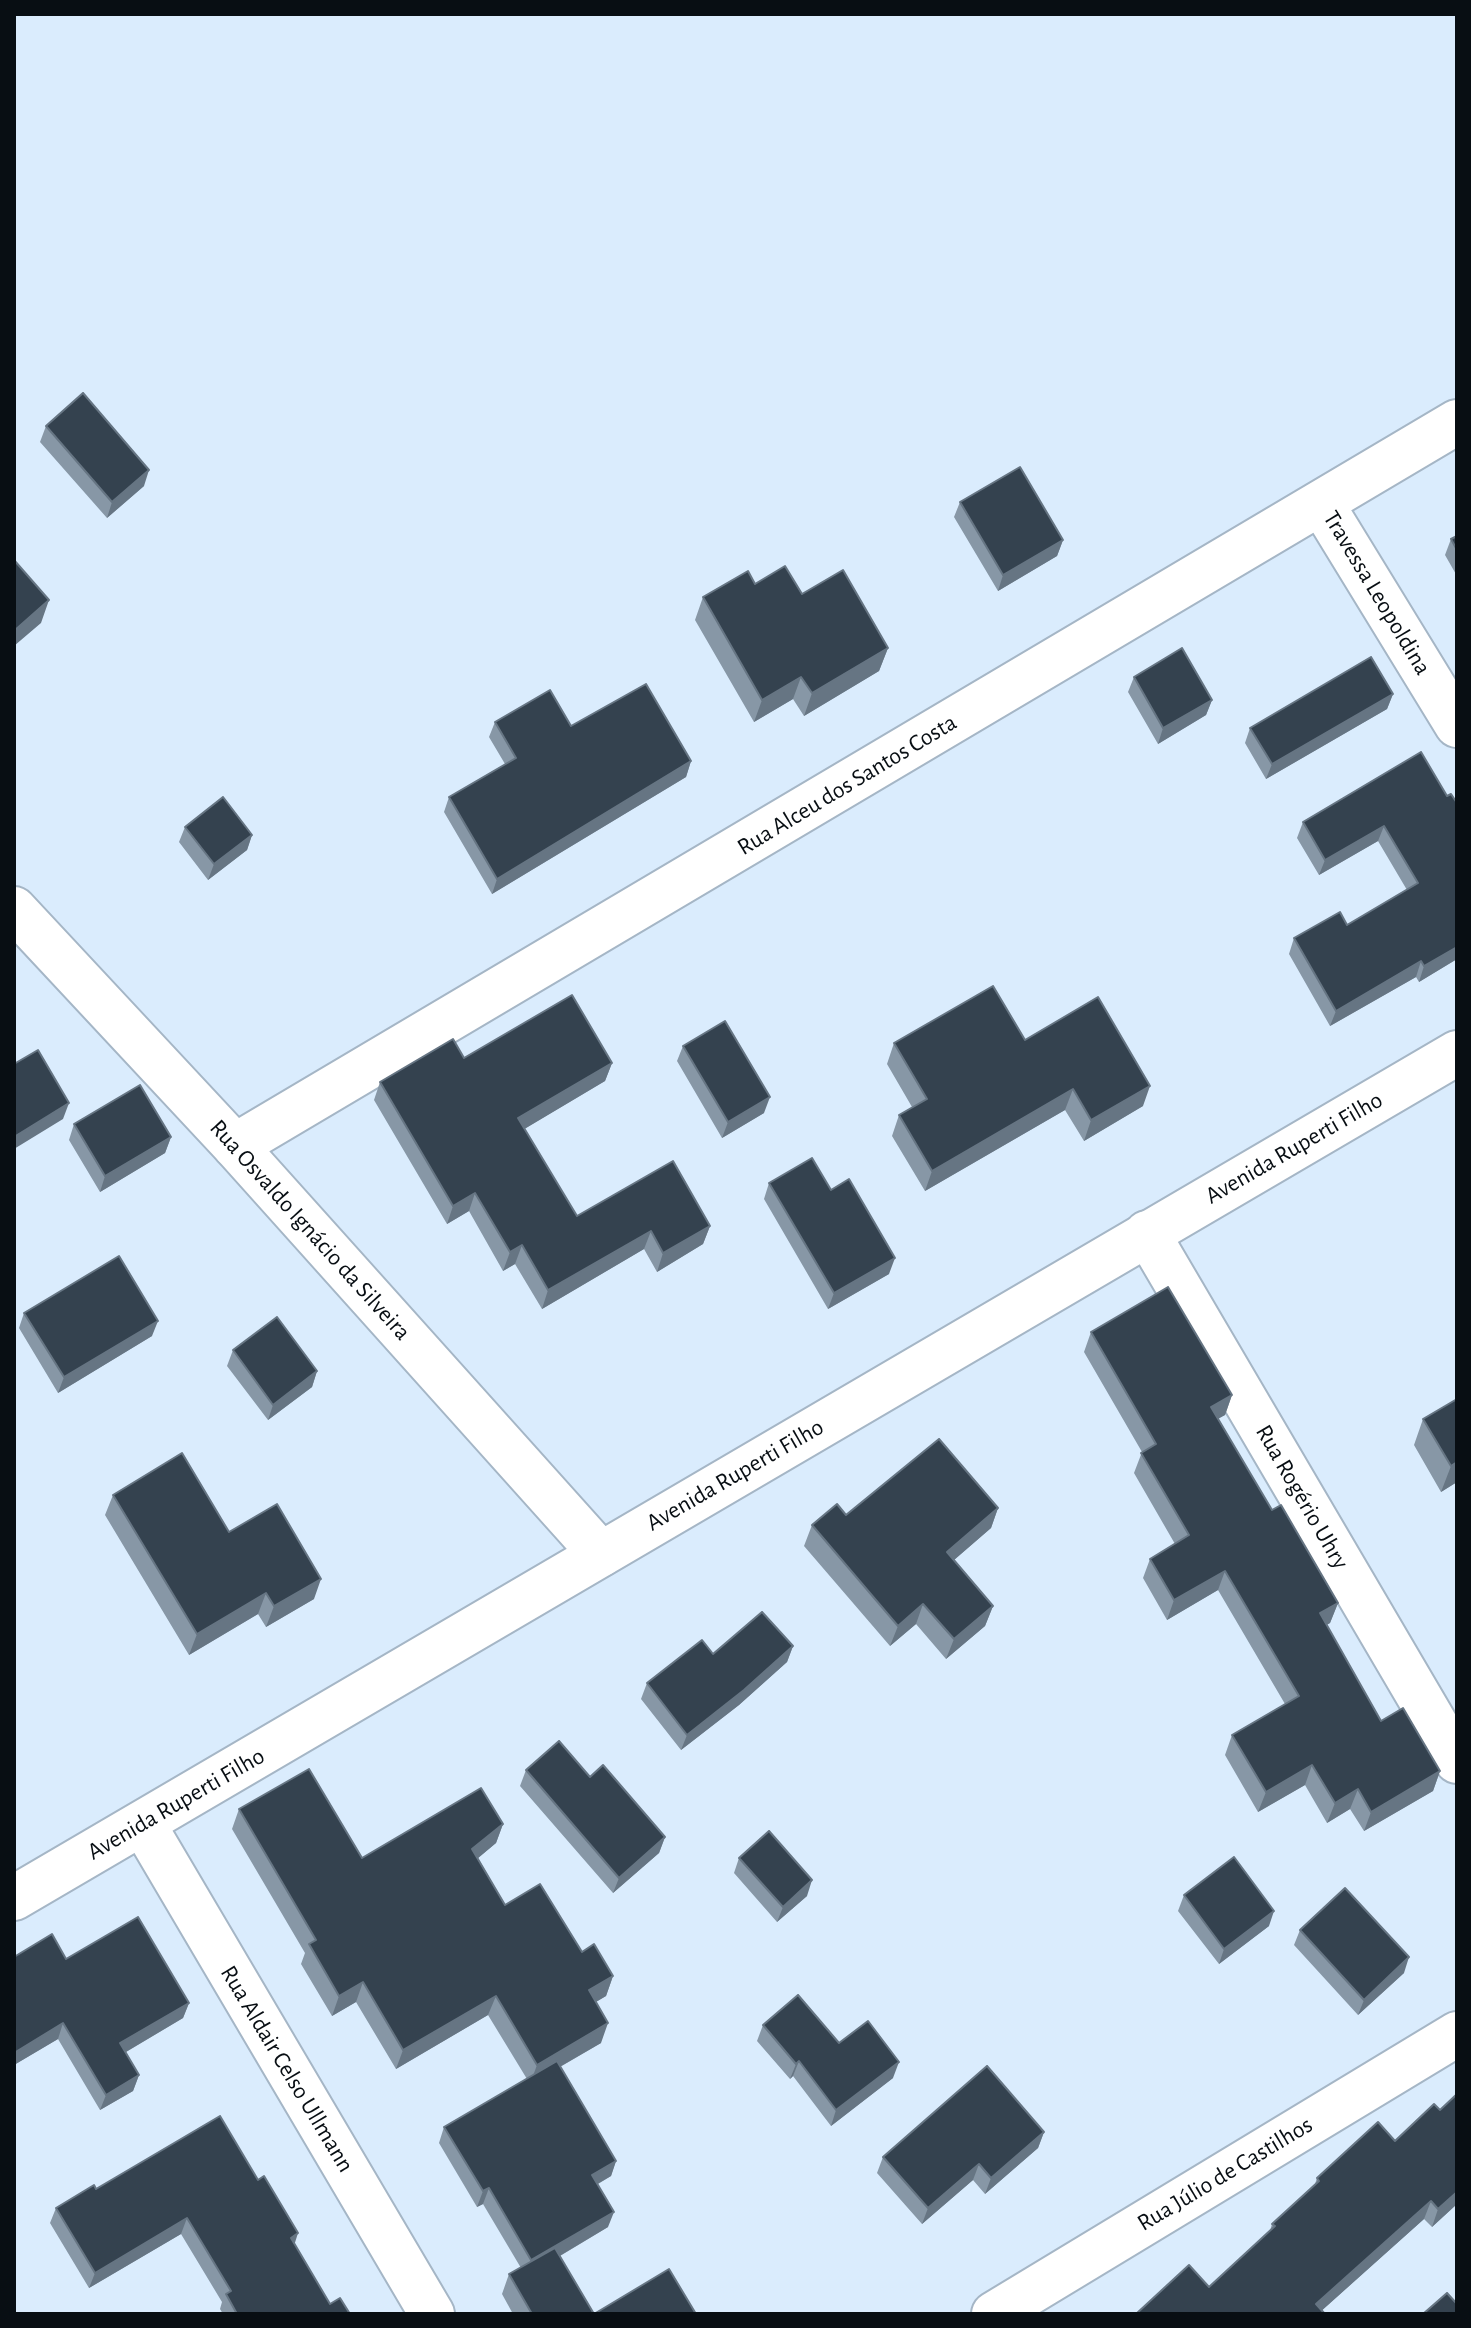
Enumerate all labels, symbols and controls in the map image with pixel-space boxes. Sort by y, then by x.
street label: Travessa Leopoldina [1317,506,1437,680]
street label: Rua Alceu dos Santos Costa [732,708,962,862]
street label: Avenida Ruperti Filho [1200,1086,1388,1210]
street label: Rua Osvaldo Ignácio da Silveira [203,1114,417,1346]
street label: Avenida Ruperti Filho [641,1413,829,1537]
street label: Rua Rogério Uhry [1249,1420,1355,1574]
street label: Avenida Ruperti Filho [82,1742,270,1866]
street label: Rua Aldair Celso Ullmann [214,1960,360,2178]
street label: Rua Júlio de Castilhos [1132,2110,1318,2238]

